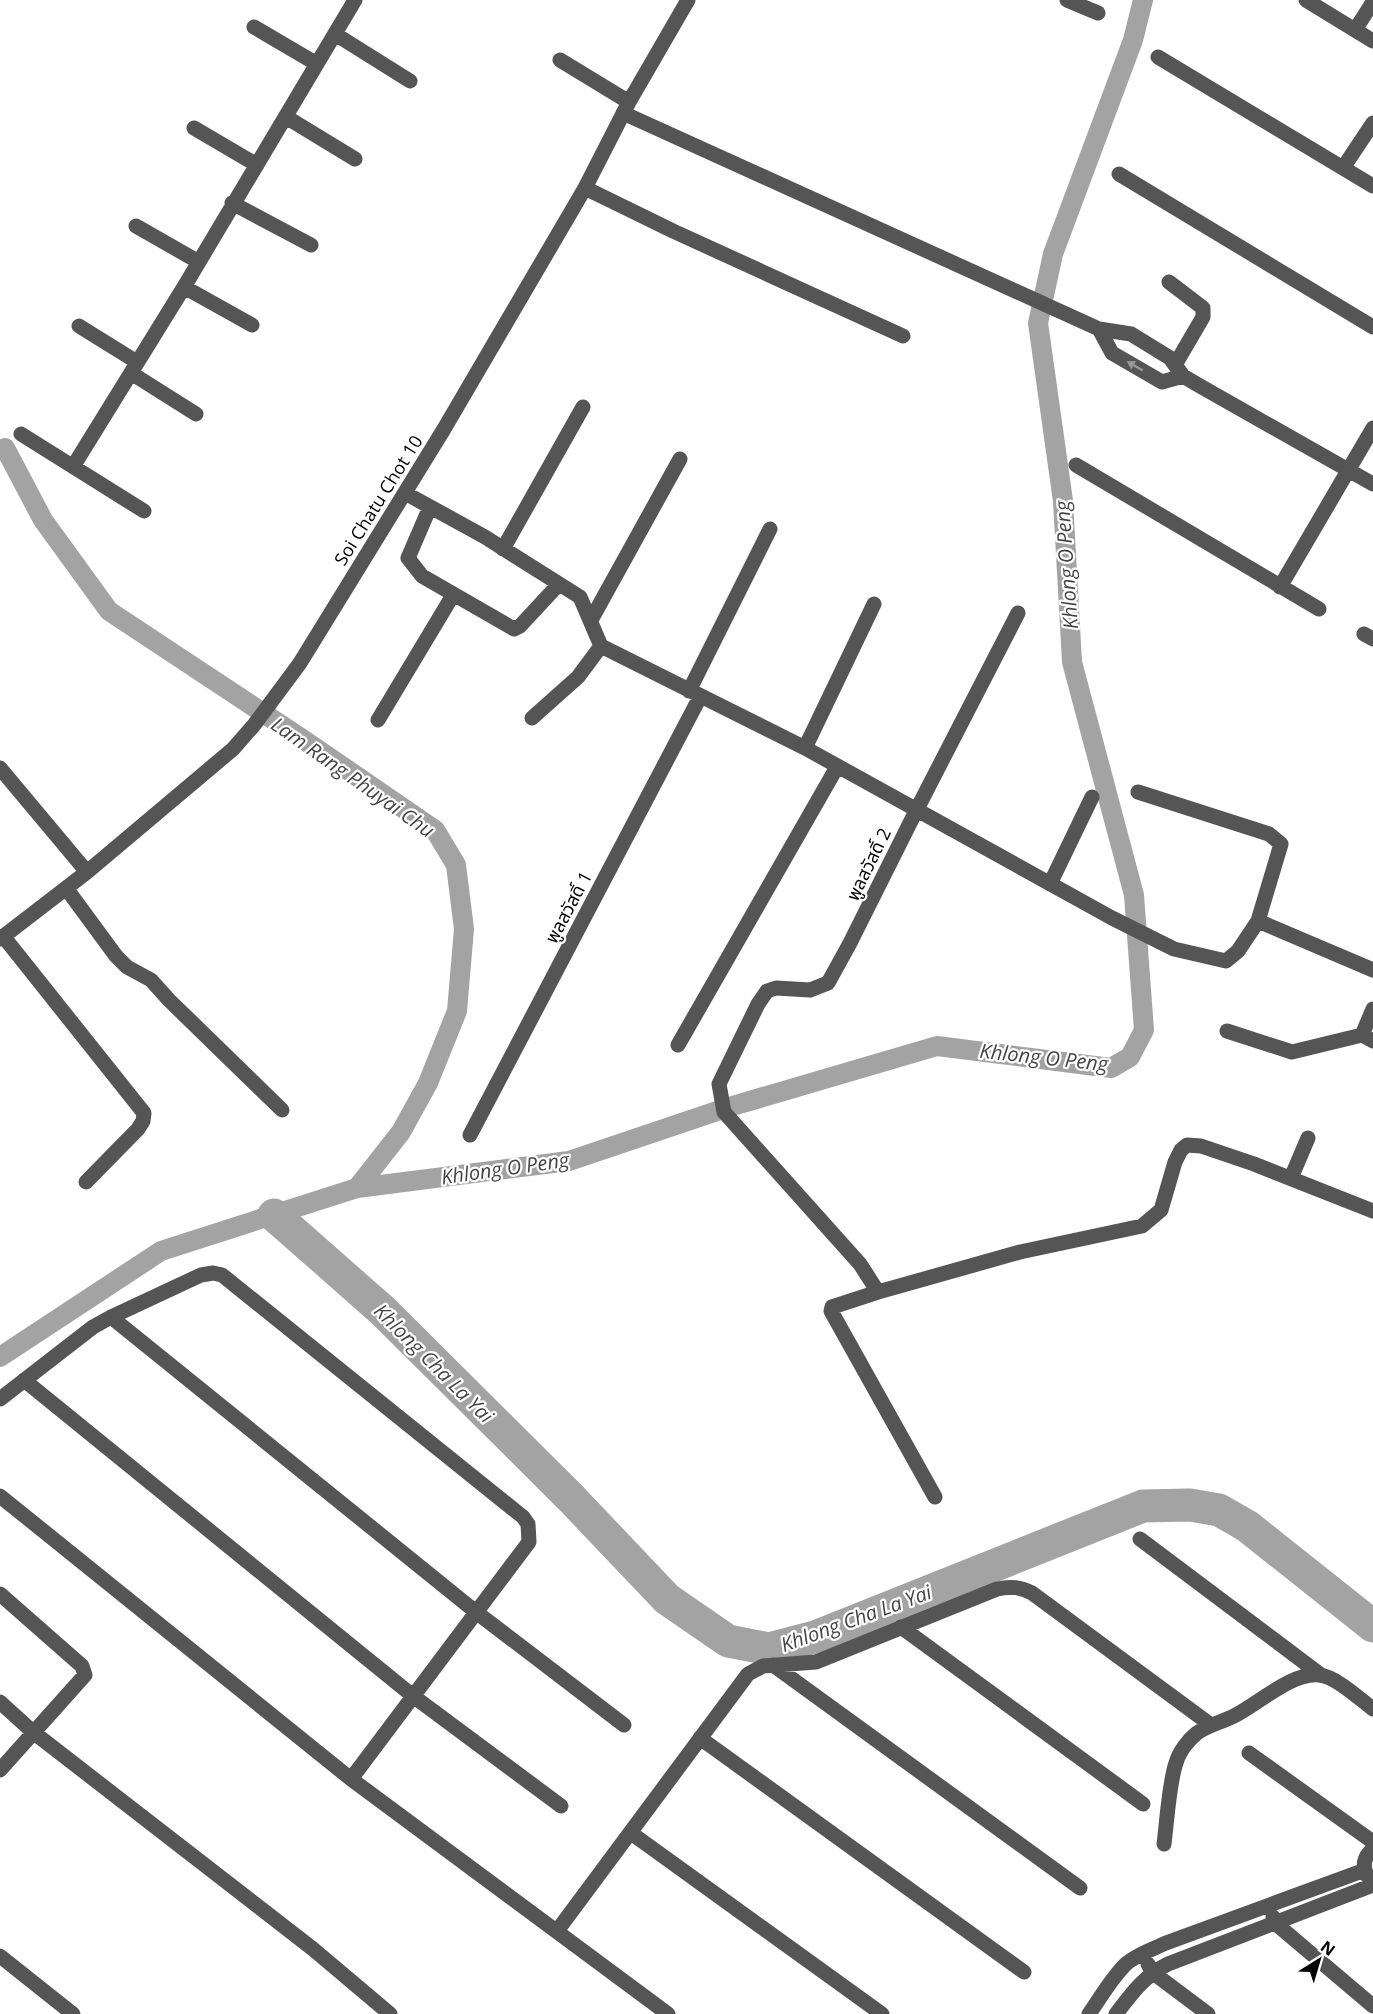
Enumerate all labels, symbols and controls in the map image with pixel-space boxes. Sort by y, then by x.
one-way arrow [1126,361,1143,371]
street label: Soi Chatu Chot 10 [328,430,428,570]
water label: Khlong O Peng [1048,499,1084,630]
water label: Lam Rang Phuyai Chu [266,711,440,843]
street label: พูลสวัสดิ์ 2 [840,824,897,905]
street label: พูลสวัสดิ์ 1 [539,867,598,948]
water label: Khlong O Peng [978,1037,1110,1077]
water label: Khlong O Peng [439,1146,571,1190]
water label: Khlong Cha La Yai [368,1297,500,1429]
water label: Khlong Cha La Yai [777,1578,936,1658]
north arrow [1289,1930,1349,1990]
text: N [1316,1935,1340,1961]

